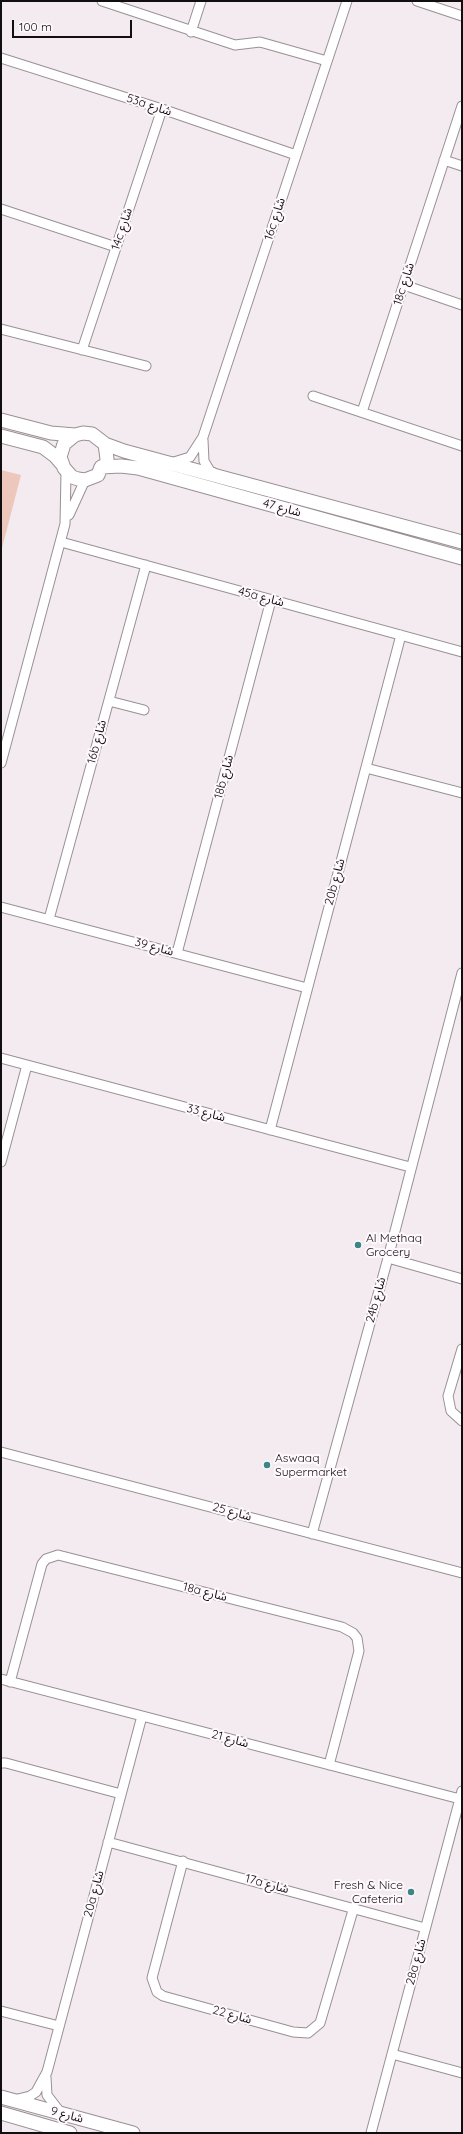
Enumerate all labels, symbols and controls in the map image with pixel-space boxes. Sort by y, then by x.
scale bar [14,12,134,38]
text: 100 m [19,19,52,34]
street label: 53a شارع [125,91,173,119]
street label: 16c شارع [261,196,289,242]
street label: 14c شارع [108,206,136,252]
street label: 18c شارع [390,261,418,307]
street label: شارع 47 [261,496,303,520]
street label: 45a شارع [236,584,286,610]
street label: 16b شارع [84,718,110,766]
street label: 18b شارع [211,753,237,801]
street label: 20b شارع [322,857,348,907]
street label: شارع 39 [133,935,175,959]
street label: شارع 33 [185,1101,227,1125]
place label: Al Methaq Grocery [366,1231,422,1259]
marker: Al Methaq Grocery [353,1240,363,1250]
street label: 24b شارع [363,1276,389,1324]
place label: Aswaaq Supermarket [275,1451,347,1479]
marker: Aswaaq Supermarket [262,1460,272,1470]
street label: شارع 25 [211,1500,253,1524]
street label: 18a شارع [181,1580,229,1604]
street label: شارع 21 [210,1727,250,1751]
street label: 20a شارع [81,1869,107,1919]
street label: 17a شارع [244,1871,290,1897]
place label: Fresh & Nice Cafeteria [334,1878,403,1906]
marker: Fresh & Nice Cafeteria [406,1887,416,1897]
street label: 28a شارع [403,1937,429,1987]
street label: شارع 22 [211,2003,253,2027]
street label: شارع 9 [49,2104,85,2126]

